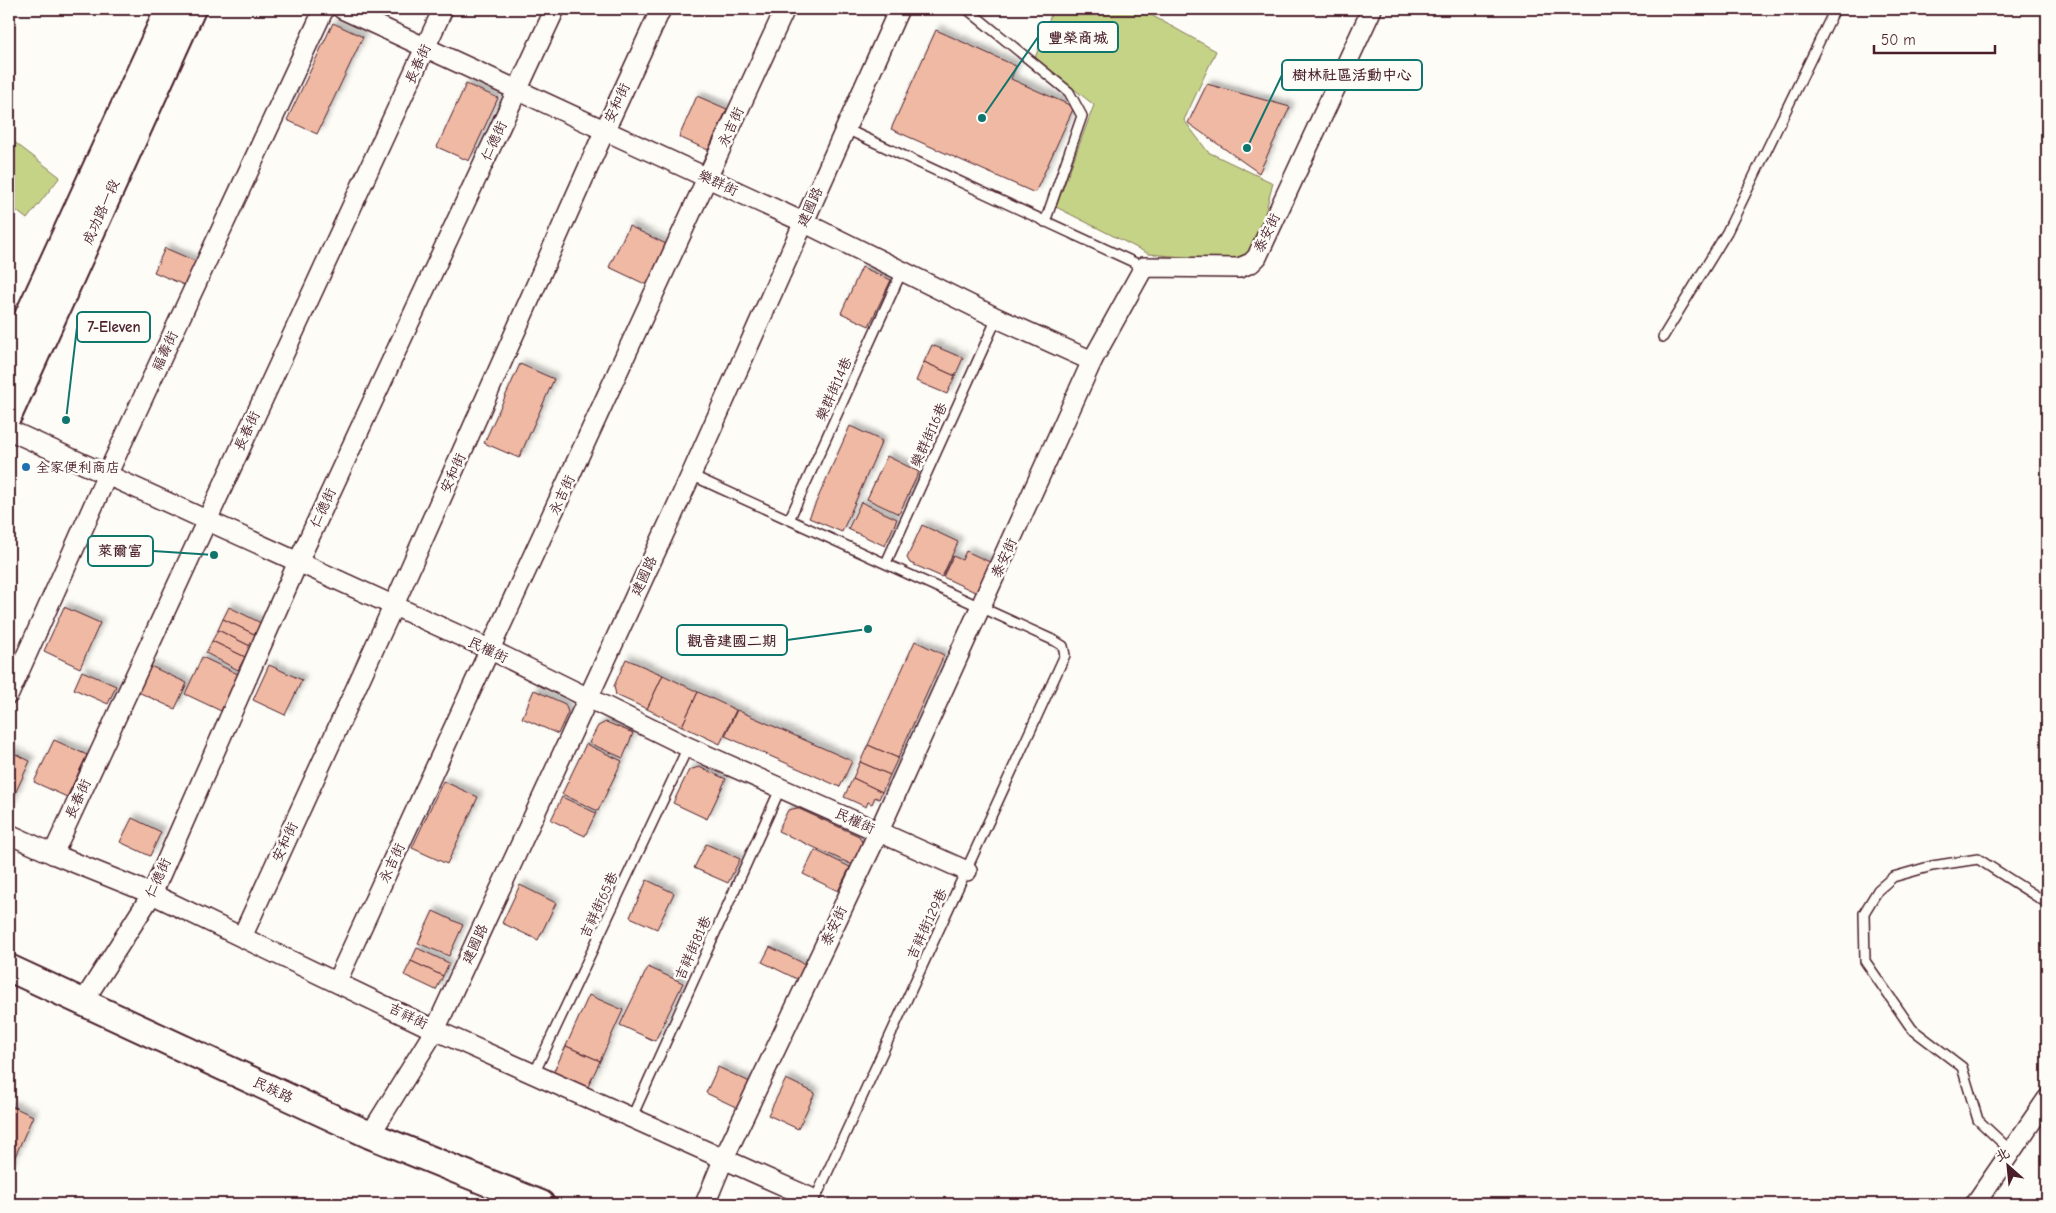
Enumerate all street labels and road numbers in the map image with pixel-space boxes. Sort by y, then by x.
street label: 長春街 [401,41,435,87]
street label: 安和街 [600,80,634,126]
street label: 永吉街 [714,104,748,150]
street label: 仁德街 [477,118,511,164]
street label: 樂群街 [695,166,741,200]
street label: 成功路一段 [79,177,123,247]
street label: 建國路 [794,184,826,230]
street label: 泰安街 [1250,210,1284,256]
street label: 福壽街 [148,328,182,374]
street label: 樂群街14巷 [812,353,856,424]
street label: 樂群街16巷 [907,399,951,470]
street label: 長春街 [230,408,264,454]
street label: 安和街 [437,450,469,496]
street label: 永吉街 [545,472,579,518]
street label: 仁德街 [306,485,340,531]
street label: 泰安街 [988,535,1020,581]
street label: 建國路 [627,553,661,599]
street label: 民權街 [465,633,511,667]
street label: 長春街 [61,776,95,822]
street label: 民權街 [832,805,878,837]
street label: 安和街 [268,819,302,865]
street label: 永吉街 [375,840,409,886]
street label: 仁德街 [141,855,175,901]
street label: 吉祥街65巷 [576,868,622,941]
street label: 吉祥街129巷 [903,885,951,962]
street label: 泰安街 [817,903,851,949]
street label: 吉祥街81巷 [671,912,715,983]
street label: 建國路 [458,921,492,967]
street label: 吉祥街 [385,999,431,1033]
street label: 民族路 [250,1073,296,1107]

